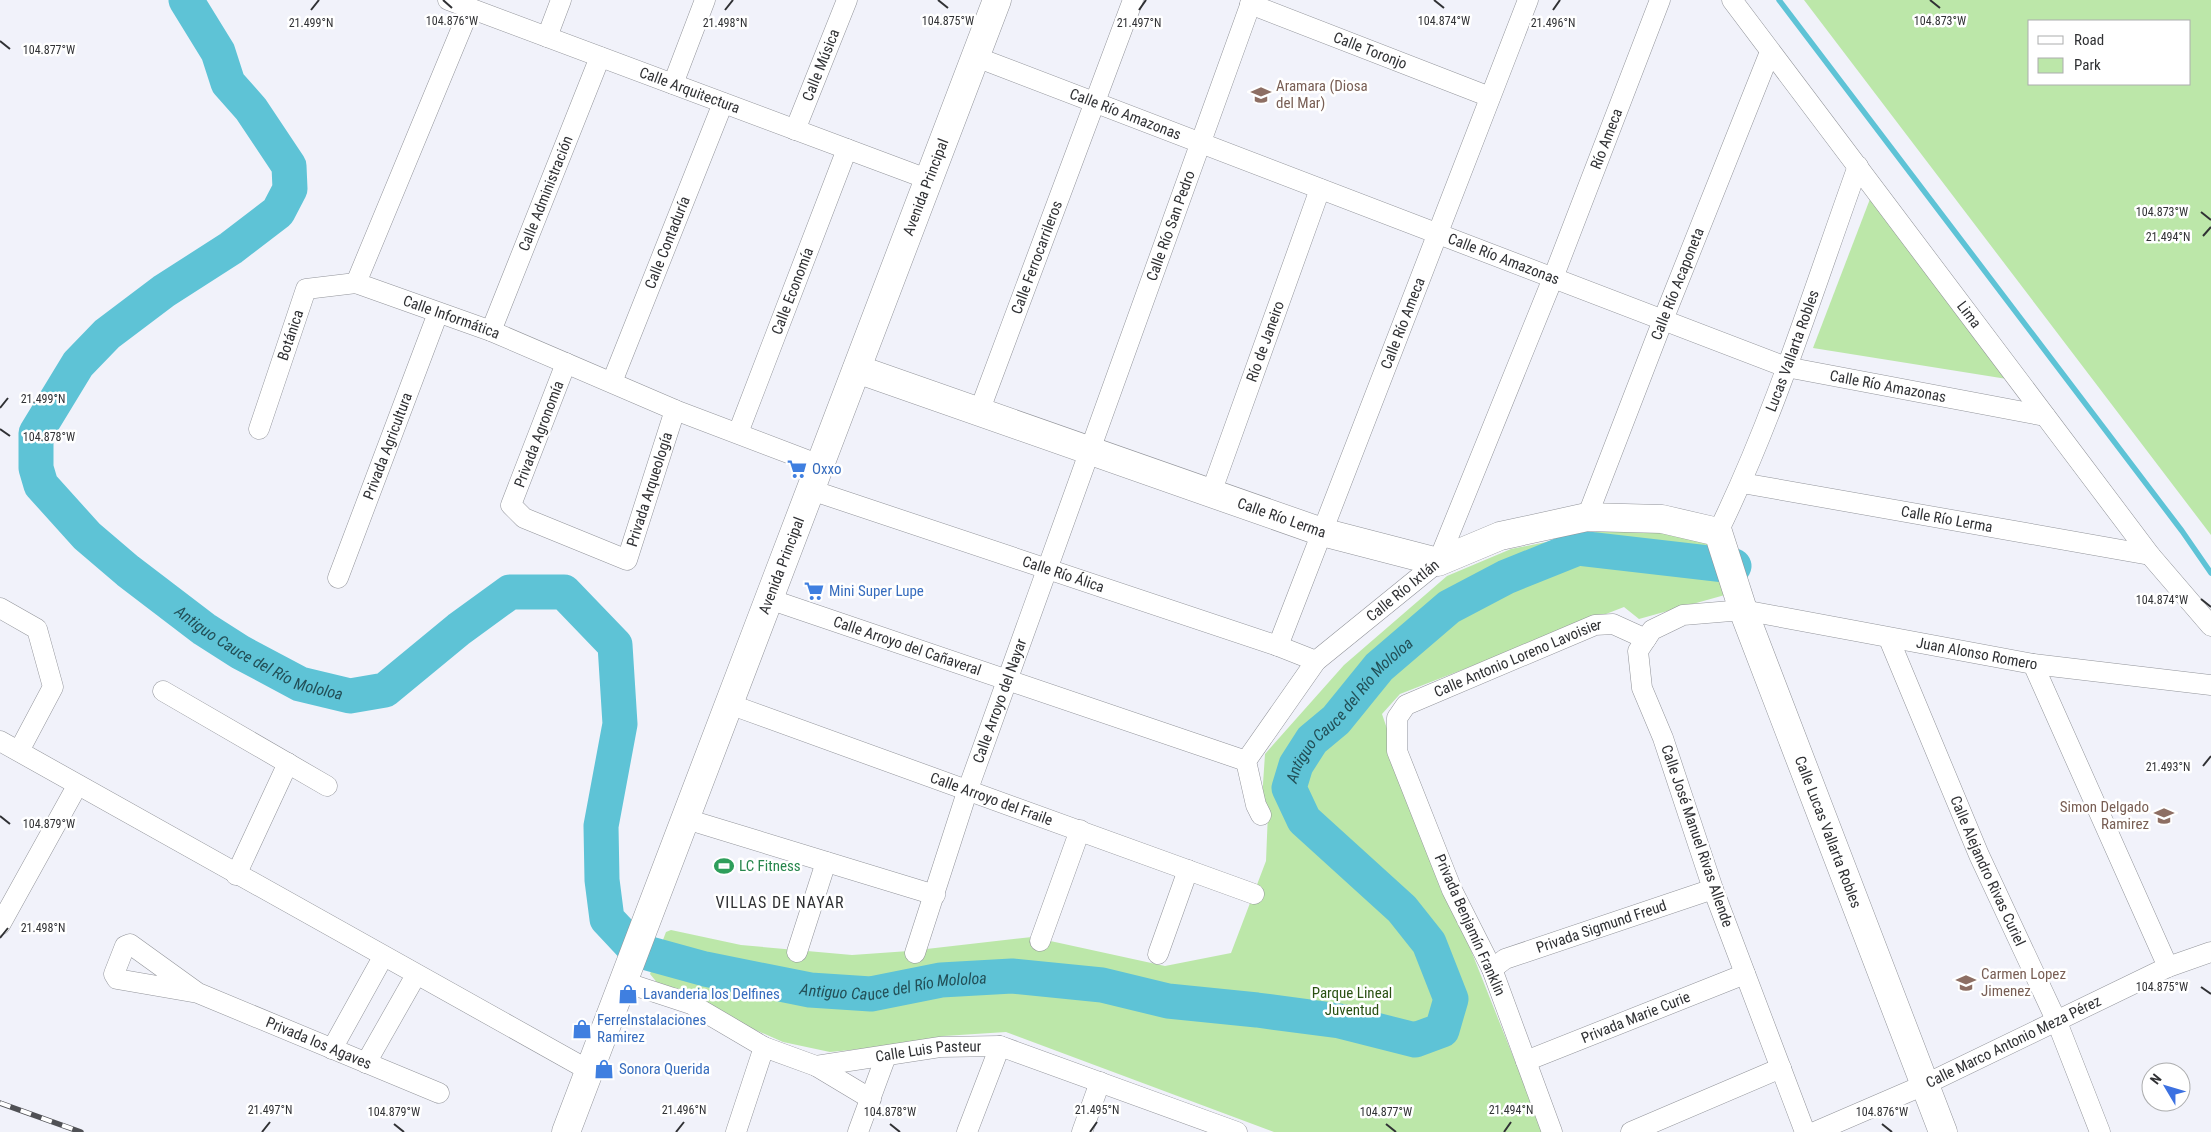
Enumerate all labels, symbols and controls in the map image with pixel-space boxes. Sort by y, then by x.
text: 104.876°W [426,14,478,28]
text: 104.875°W [922,14,974,28]
text: 104.874°W [1418,14,1470,28]
text: 104.873°W [1914,14,1966,28]
text: 21.499°N [289,16,333,30]
text: 21.498°N [703,16,747,30]
text: 21.497°N [1117,16,1161,30]
text: 21.496°N [1531,16,1575,30]
legend [2028,20,2191,85]
street label: Calle Música [799,26,843,104]
street label: Calle Toronjo [1331,28,1410,73]
text: Road [2074,31,2104,49]
text: 104.877°W [23,43,75,57]
text: Park [2074,56,2101,74]
street label: Calle Arquitectura [637,63,743,117]
place label: Aramara (Diosa del Mar) [1276,77,1368,112]
school or university icon: Aramara (Diosa del Mar) [1250,84,1272,106]
street label: Calle Río Amazonas [1067,85,1184,144]
street label: Río Ameca [1587,106,1626,172]
street label: Calle Administración [515,133,577,254]
street label: Avenida Principal [899,136,952,238]
street label: Calle Río San Pedro [1143,168,1199,283]
street label: Calle Contaduría [641,194,694,292]
street label: Calle Ferrocarrileros [1007,198,1066,317]
text: 104.873°W [2136,205,2188,219]
street label: Calle Río Acaponeta [1647,225,1708,343]
street label: Calle Río Amazonas [1445,229,1562,289]
text: 21.494°N [2146,230,2190,244]
street label: Calle Economía [768,245,817,337]
street label: Calle Río Ameca [1377,275,1429,372]
street label: Lucas Vallarta Robles [1762,287,1823,414]
street label: Calle Informática [401,291,503,343]
street label: Lima [1953,298,1985,332]
street label: Río de Janeiro [1243,299,1288,384]
street label: Botánica [274,308,307,363]
street label: Calle Río Amazonas [1828,366,1948,406]
street label: Privada Agronomía [510,378,568,490]
street label: Privada Agricultura [359,390,416,502]
text: 21.499°N [21,392,65,406]
text: 104.878°W [23,430,75,444]
street label: Privada Arqueología [623,430,676,549]
supermarket icon: Oxxo [786,458,808,480]
place label: Oxxo [812,460,842,478]
street label: Calle Río Lerma [1235,494,1328,542]
street label: Calle Río Lerma [1900,502,1994,536]
street label: Avenida Principal [755,515,808,617]
street label: Calle Río Álica [1020,552,1107,596]
street label: Calle Río Ixtlán [1363,556,1443,625]
supermarket icon: Mini Super Lupe [803,580,825,602]
place label: Mini Super Lupe [829,582,924,600]
text: 104.874°W [2136,593,2188,607]
water label: Antiguo Cauce del Río Mololoa [170,601,345,704]
street label: Calle Arroyo del Cañaveral [831,613,984,679]
street label: Calle Antonio Loreno Lavoisier [1431,616,1602,701]
water label: Antiguo Cauce del Río Mololoa [1282,633,1417,786]
street label: Juan Alonso Romero [1915,633,2038,673]
street label: Calle Arroyo del Nayar [969,636,1031,766]
street label: Calle José Manuel Rivas Allende [1657,742,1737,930]
street label: Calle Lucas Vallarta Robles [1791,754,1865,911]
text: 21.493°N [2146,760,2190,774]
street label: Calle Arroyo del Fraile [928,769,1055,829]
street label: Calle Alejandro Rivas Curiel [1946,793,2029,949]
place label: Simon Delgado Ramirez [2060,798,2149,833]
school or university icon: Simon Delgado Ramirez [2153,805,2175,827]
text: 104.879°W [23,817,75,831]
street label: Privada Benjamín Franklin [1431,851,1509,999]
sports icon: LC Fitness [713,855,735,877]
place label: LC Fitness [739,857,801,875]
district label: VILLAS DE NAYAR [715,893,845,912]
street label: Privada Sigmund Freud [1534,896,1669,957]
text: 21.498°N [21,921,65,935]
place label: Carmen Lopez Jimenez [1981,965,2066,1000]
water label: Antiguo Cauce del Río Mololoa [797,968,987,1005]
school or university icon: Carmen Lopez Jimenez [1955,972,1977,994]
text: 104.875°W [2136,980,2188,994]
shop icon: Lavanderia los Delfines [617,983,639,1005]
park label: Parque Lineal Juventud [1312,984,1392,1019]
place label: Lavanderia los Delfines [643,985,780,1003]
street label: Privada Marie Curie [1579,988,1693,1047]
street label: Calle Marco Antonio Meza Pérez [1923,992,2104,1092]
place label: FerreInstalaciones Ramirez [597,1011,706,1046]
street label: Privada los Agaves [263,1013,374,1073]
shop icon: FerreInstalaciones Ramirez [571,1018,593,1040]
street label: Calle Luis Pasteur [874,1037,982,1066]
shop icon: Sonora Querida [593,1058,615,1080]
place label: Sonora Querida [619,1060,710,1078]
north arrow [2141,1062,2191,1112]
text: N [2147,1071,2165,1087]
text: 21.497°N [248,1103,292,1117]
text: 21.496°N [662,1103,706,1117]
text: 21.495°N [1075,1103,1119,1117]
text: 21.494°N [1489,1103,1533,1117]
text: 104.879°W [368,1105,420,1119]
text: 104.878°W [864,1105,916,1119]
text: 104.877°W [1360,1105,1412,1119]
text: 104.876°W [1856,1105,1908,1119]

